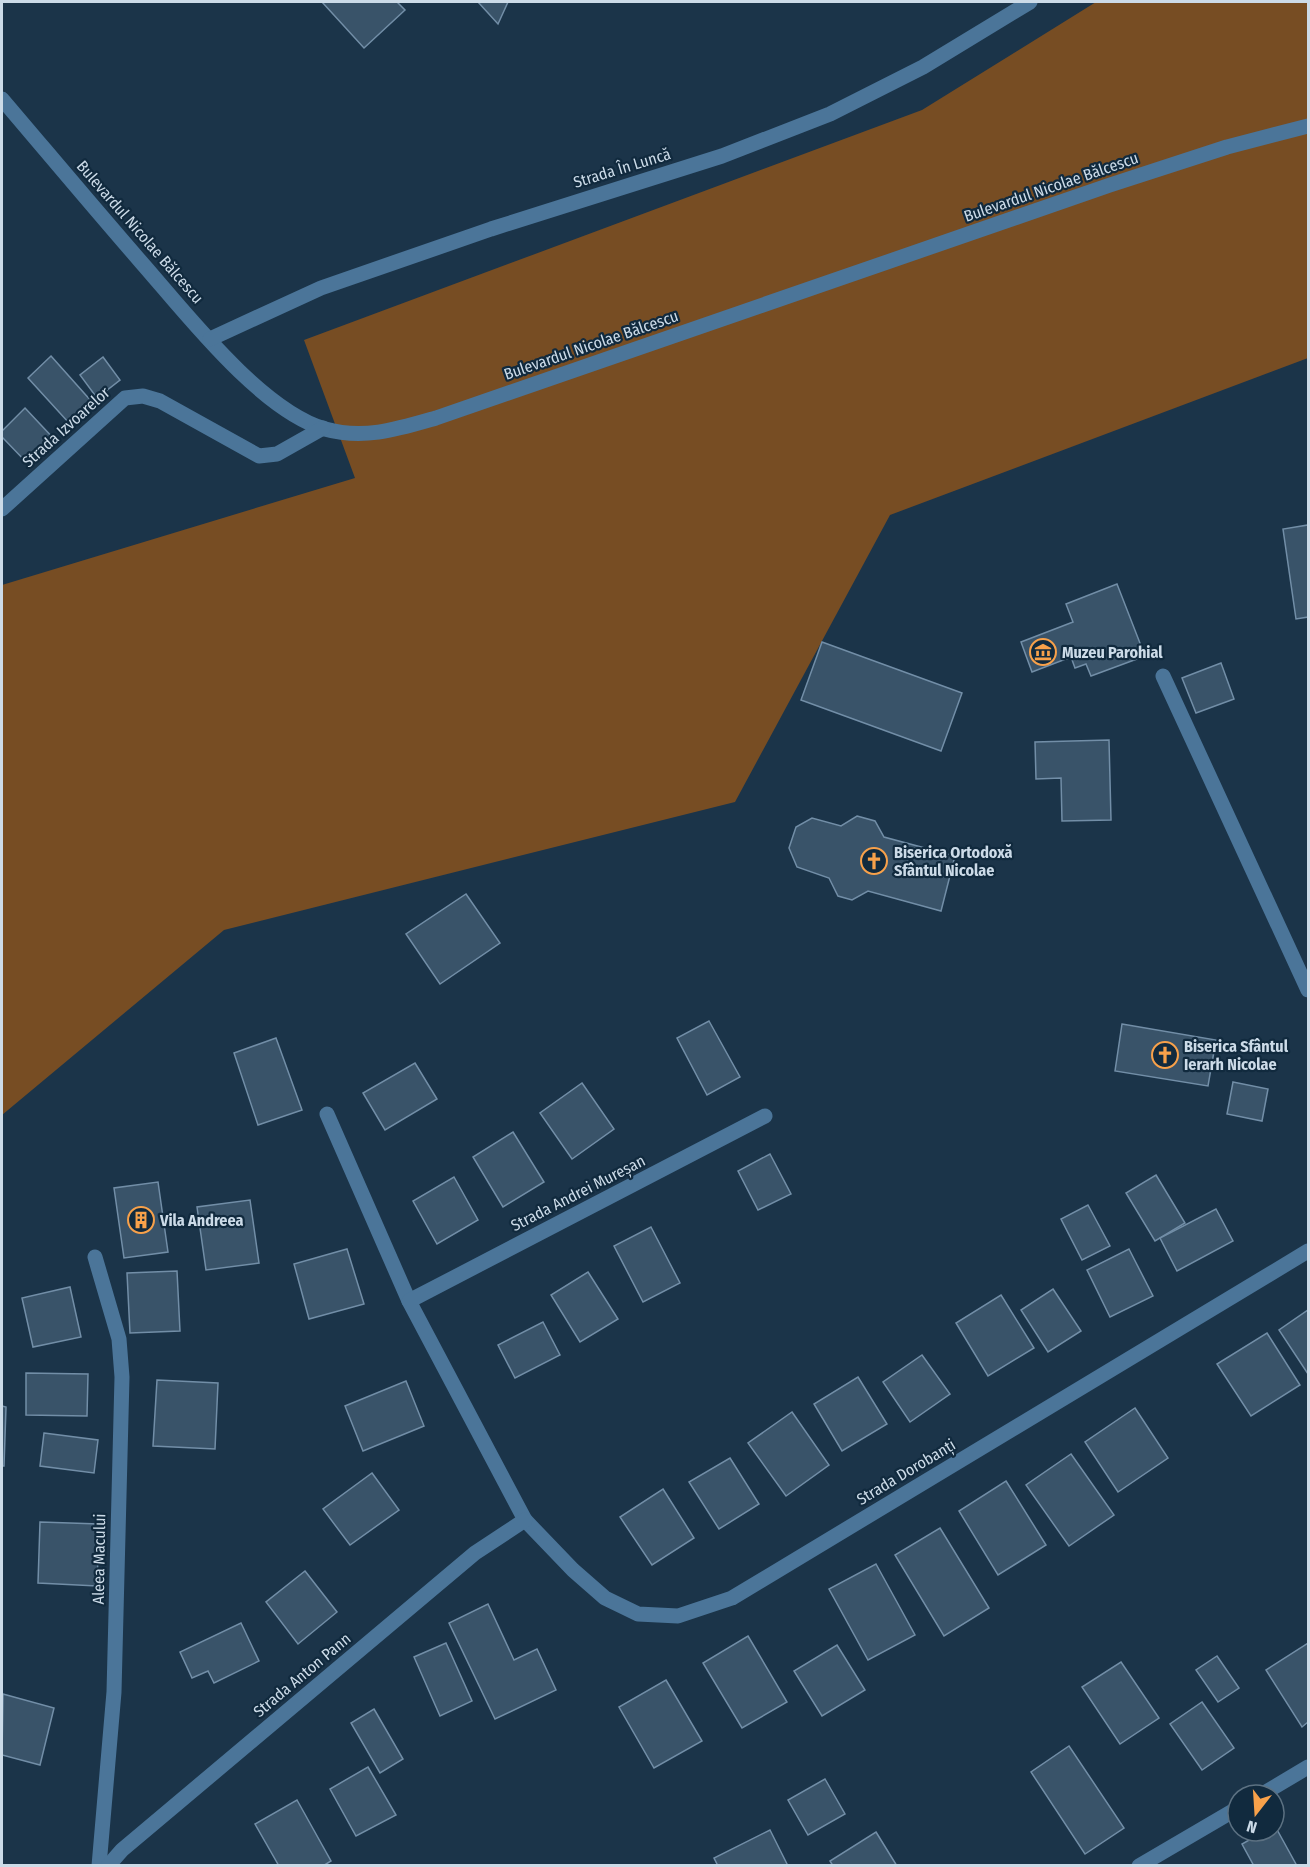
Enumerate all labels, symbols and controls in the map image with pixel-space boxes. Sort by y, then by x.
street label: Strada În Luncă [571,144,673,192]
street label: Bulevardul Nicolae Bălcescu [961,148,1141,226]
street label: Bulevardul Nicolae Bălcescu [73,157,207,307]
street label: Bulevardul Nicolae Bălcescu [501,306,681,384]
street label: Strada Izvoarelor [18,382,114,471]
museum icon: Muzeu Parohial [1028,637,1058,667]
place label: Muzeu Parohial [1062,643,1163,662]
place label: Biserica Ortodoxă Sfântul Nicolae [894,843,1012,880]
church icon: Biserica Ortodoxă Sfântul Nicolae [859,846,889,876]
place label: Biserica Sfântul Ierarh Nicolae [1184,1037,1289,1074]
church icon: Biserica Sfântul Ierarh Nicolae [1150,1040,1180,1070]
street label: Strada Andrei Mureșan [508,1151,649,1236]
building icon: Vila Andreea [126,1205,156,1235]
place label: Vila Andreea [159,1211,243,1230]
street label: Strada Dorobanți [853,1435,959,1510]
street label: Aleea Macului [89,1513,109,1605]
street label: Strada Anton Pann [250,1629,354,1721]
north arrow [1226,1783,1286,1843]
text: N [1244,1816,1259,1837]

